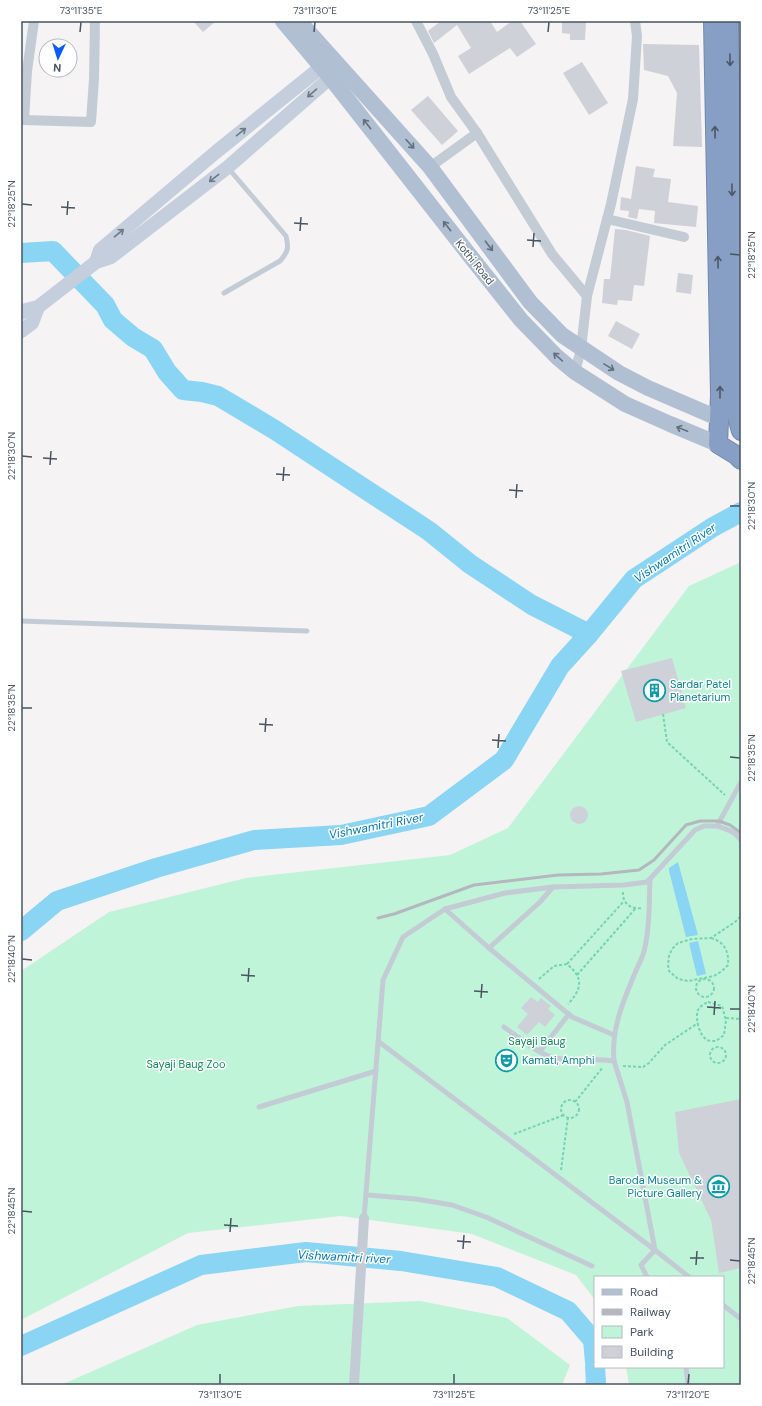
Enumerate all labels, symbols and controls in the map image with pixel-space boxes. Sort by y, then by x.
text: 73°11'35"E [60,4,103,17]
text: 73°11'30"E [293,4,337,17]
text: 73°11'25"E [528,4,571,17]
north arrow [38,38,78,78]
one-way arrow [726,53,733,66]
text: N [53,61,62,75]
one-way arrow [307,88,317,97]
one-way arrow [363,118,371,129]
one-way arrow [712,126,719,139]
one-way arrow [235,127,246,136]
one-way arrow [405,138,414,149]
one-way arrow [208,173,219,182]
text: 22°18'25"N [5,180,18,228]
one-way arrow [728,183,736,196]
one-way arrow [442,221,451,232]
one-way arrow [114,228,125,237]
text: 22°18'25"N [745,231,758,279]
street label: Kothi Road [453,237,498,288]
one-way arrow [485,241,493,252]
one-way arrow [714,256,722,269]
one-way arrow [553,353,563,362]
one-way arrow [603,363,614,371]
one-way arrow [716,386,724,399]
one-way arrow [676,425,688,432]
text: 22°18'30"N [5,432,18,480]
text: 22°18'30"N [745,482,758,530]
water label: Vishwamitri River [631,519,720,586]
building icon: Sardar Patel Planetarium [641,677,667,703]
place label: Sardar Patel Planetarium [670,677,731,704]
text: 22°18'35"N [5,684,18,732]
text: 22°18'35"N [745,734,758,782]
water label: Vishwamitri River [327,809,425,843]
text: 22°18'40"N [5,935,18,983]
text: 22°18'40"N [745,985,758,1033]
park label: Sayaji Baug [508,1034,566,1048]
theatre icon: Kamati, Amphi [494,1047,520,1073]
place label: Kamati, Amphi [522,1053,595,1067]
park label: Sayaji Baug Zoo [146,1057,226,1071]
place label: Baroda Museum & Picture Gallery [609,1173,702,1200]
museum icon: Baroda Museum & Picture Gallery [705,1173,731,1199]
text: 22°18'45"N [5,1187,18,1235]
text: 22°18'45"N [745,1237,758,1285]
water label: Vishwamitri river [297,1247,392,1267]
legend [594,1276,724,1368]
text: Road [630,1284,658,1300]
text: Railway [630,1304,671,1320]
text: Park [630,1324,654,1340]
text: Building [630,1344,674,1360]
text: 73°11'30"E [198,1388,242,1401]
text: 73°11'25"E [433,1388,476,1401]
text: 73°11'20"E [666,1388,710,1401]

